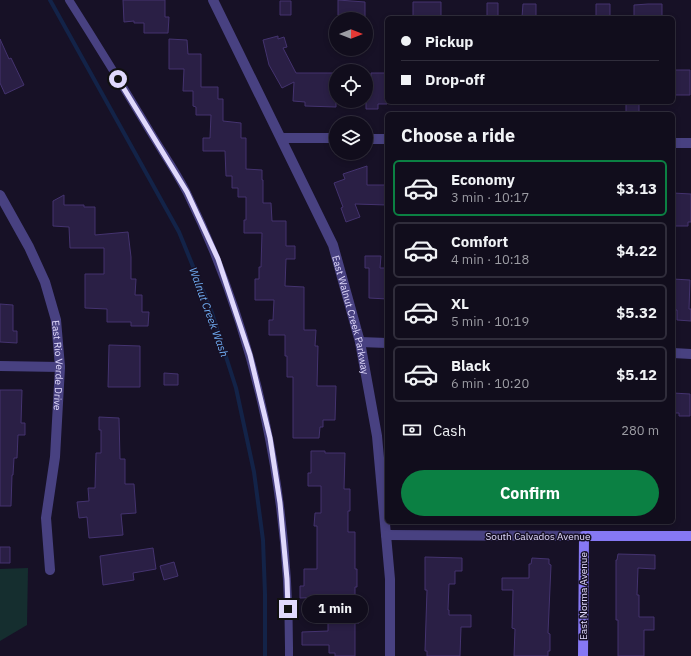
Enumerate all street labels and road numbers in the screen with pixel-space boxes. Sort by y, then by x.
street label: East Walnut Creek Parkway [329,254,372,376]
street label: East Rio Verde Drive [49,320,66,411]
street label: South Calvados Avenue [486,530,591,543]
street label: East Norma Avenue [577,551,590,640]

